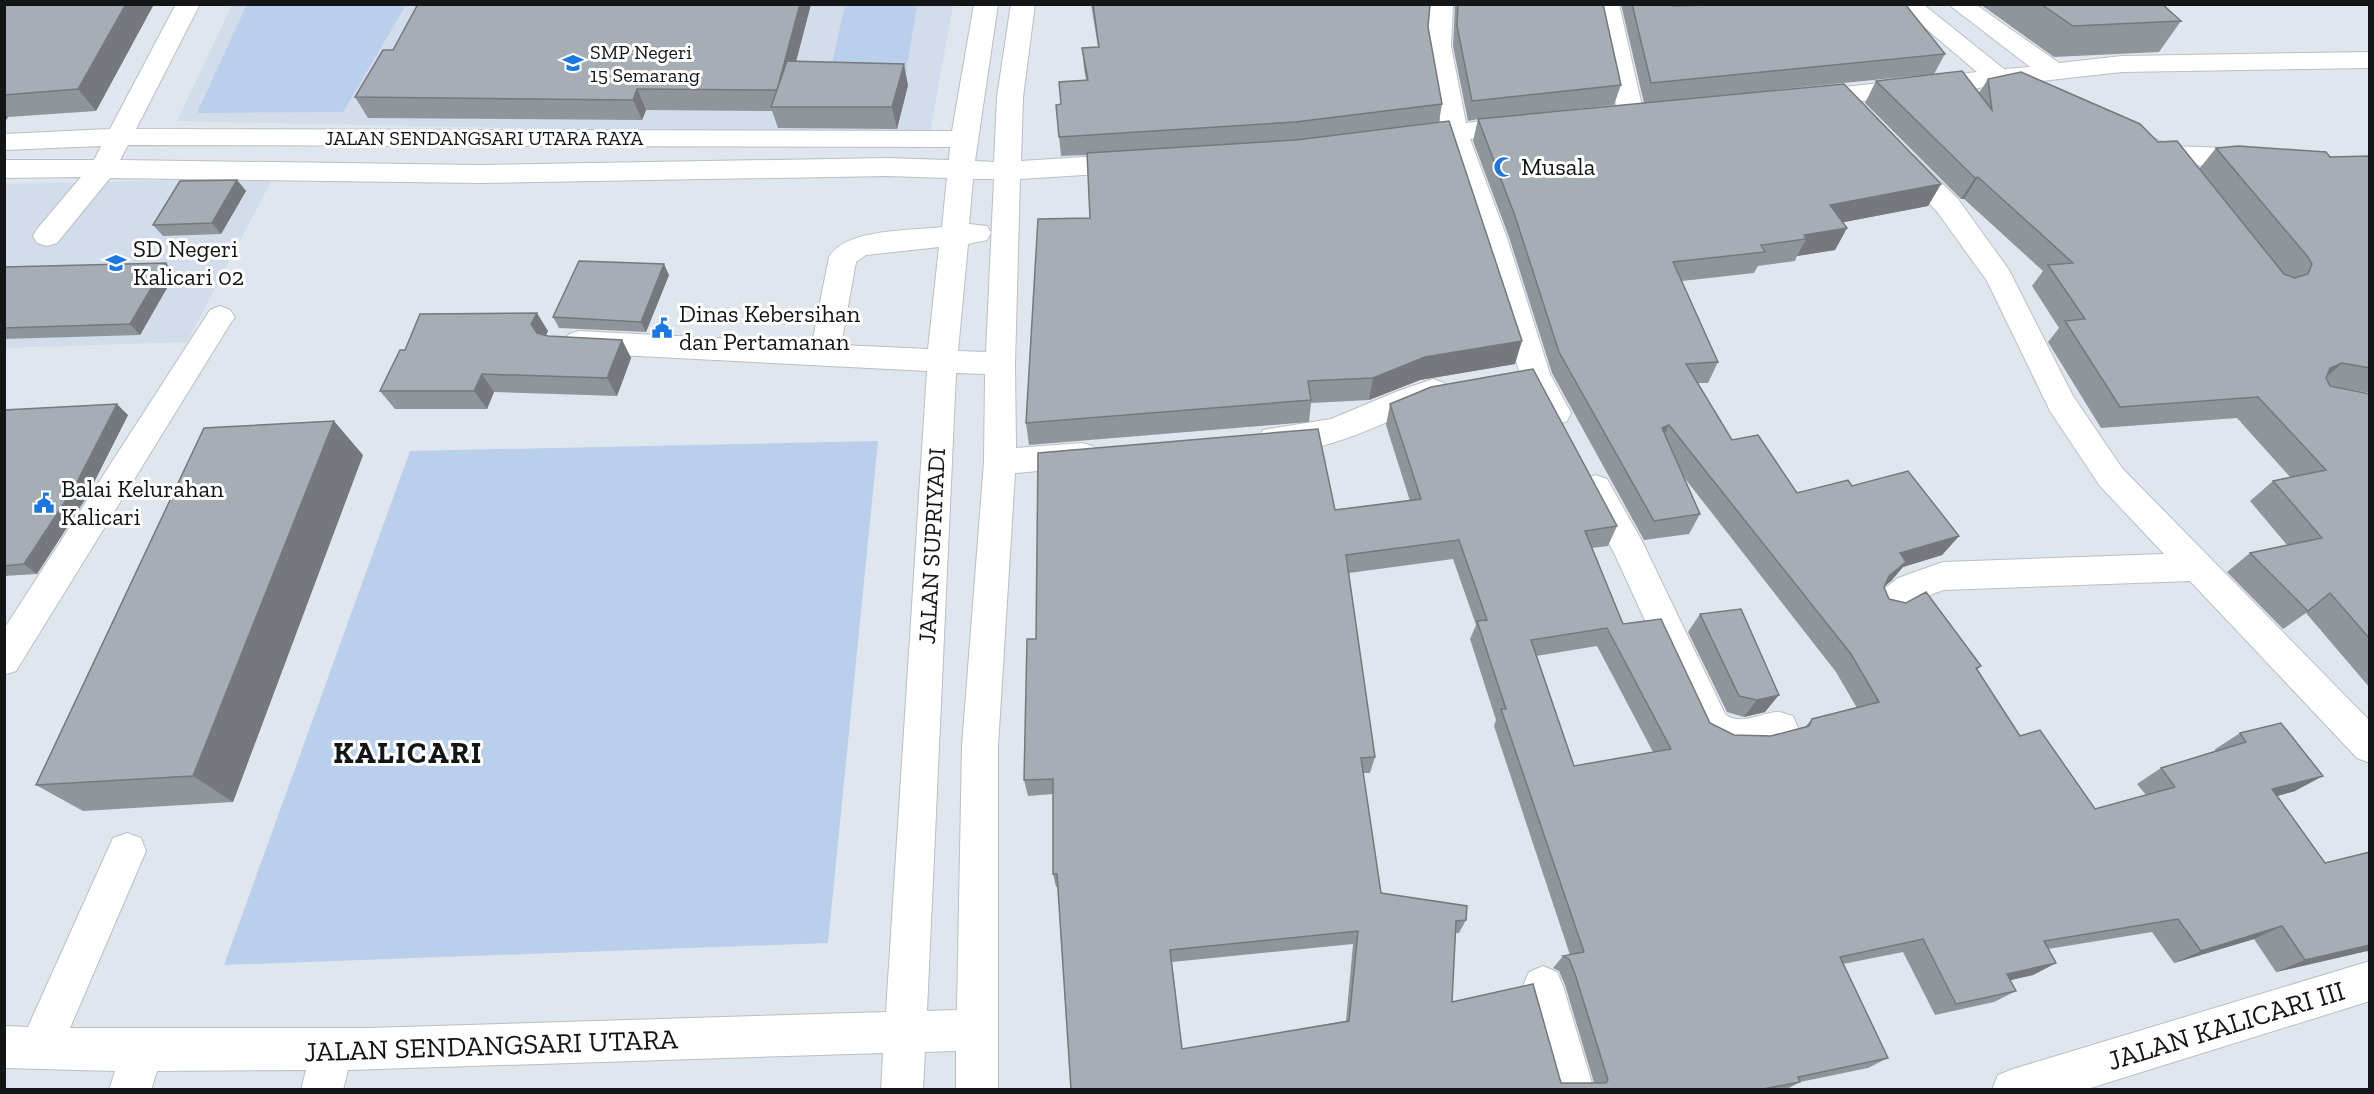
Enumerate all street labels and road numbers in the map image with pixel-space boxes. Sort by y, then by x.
street label: JALAN SENDANGSARI UTARA RAYA [325,126,644,150]
street label: JALAN SUPRIYADI [912,447,951,645]
street label: JALAN KALICARI III [2104,974,2349,1077]
street label: JALAN SENDANGSARI UTARA [304,1022,679,1069]

